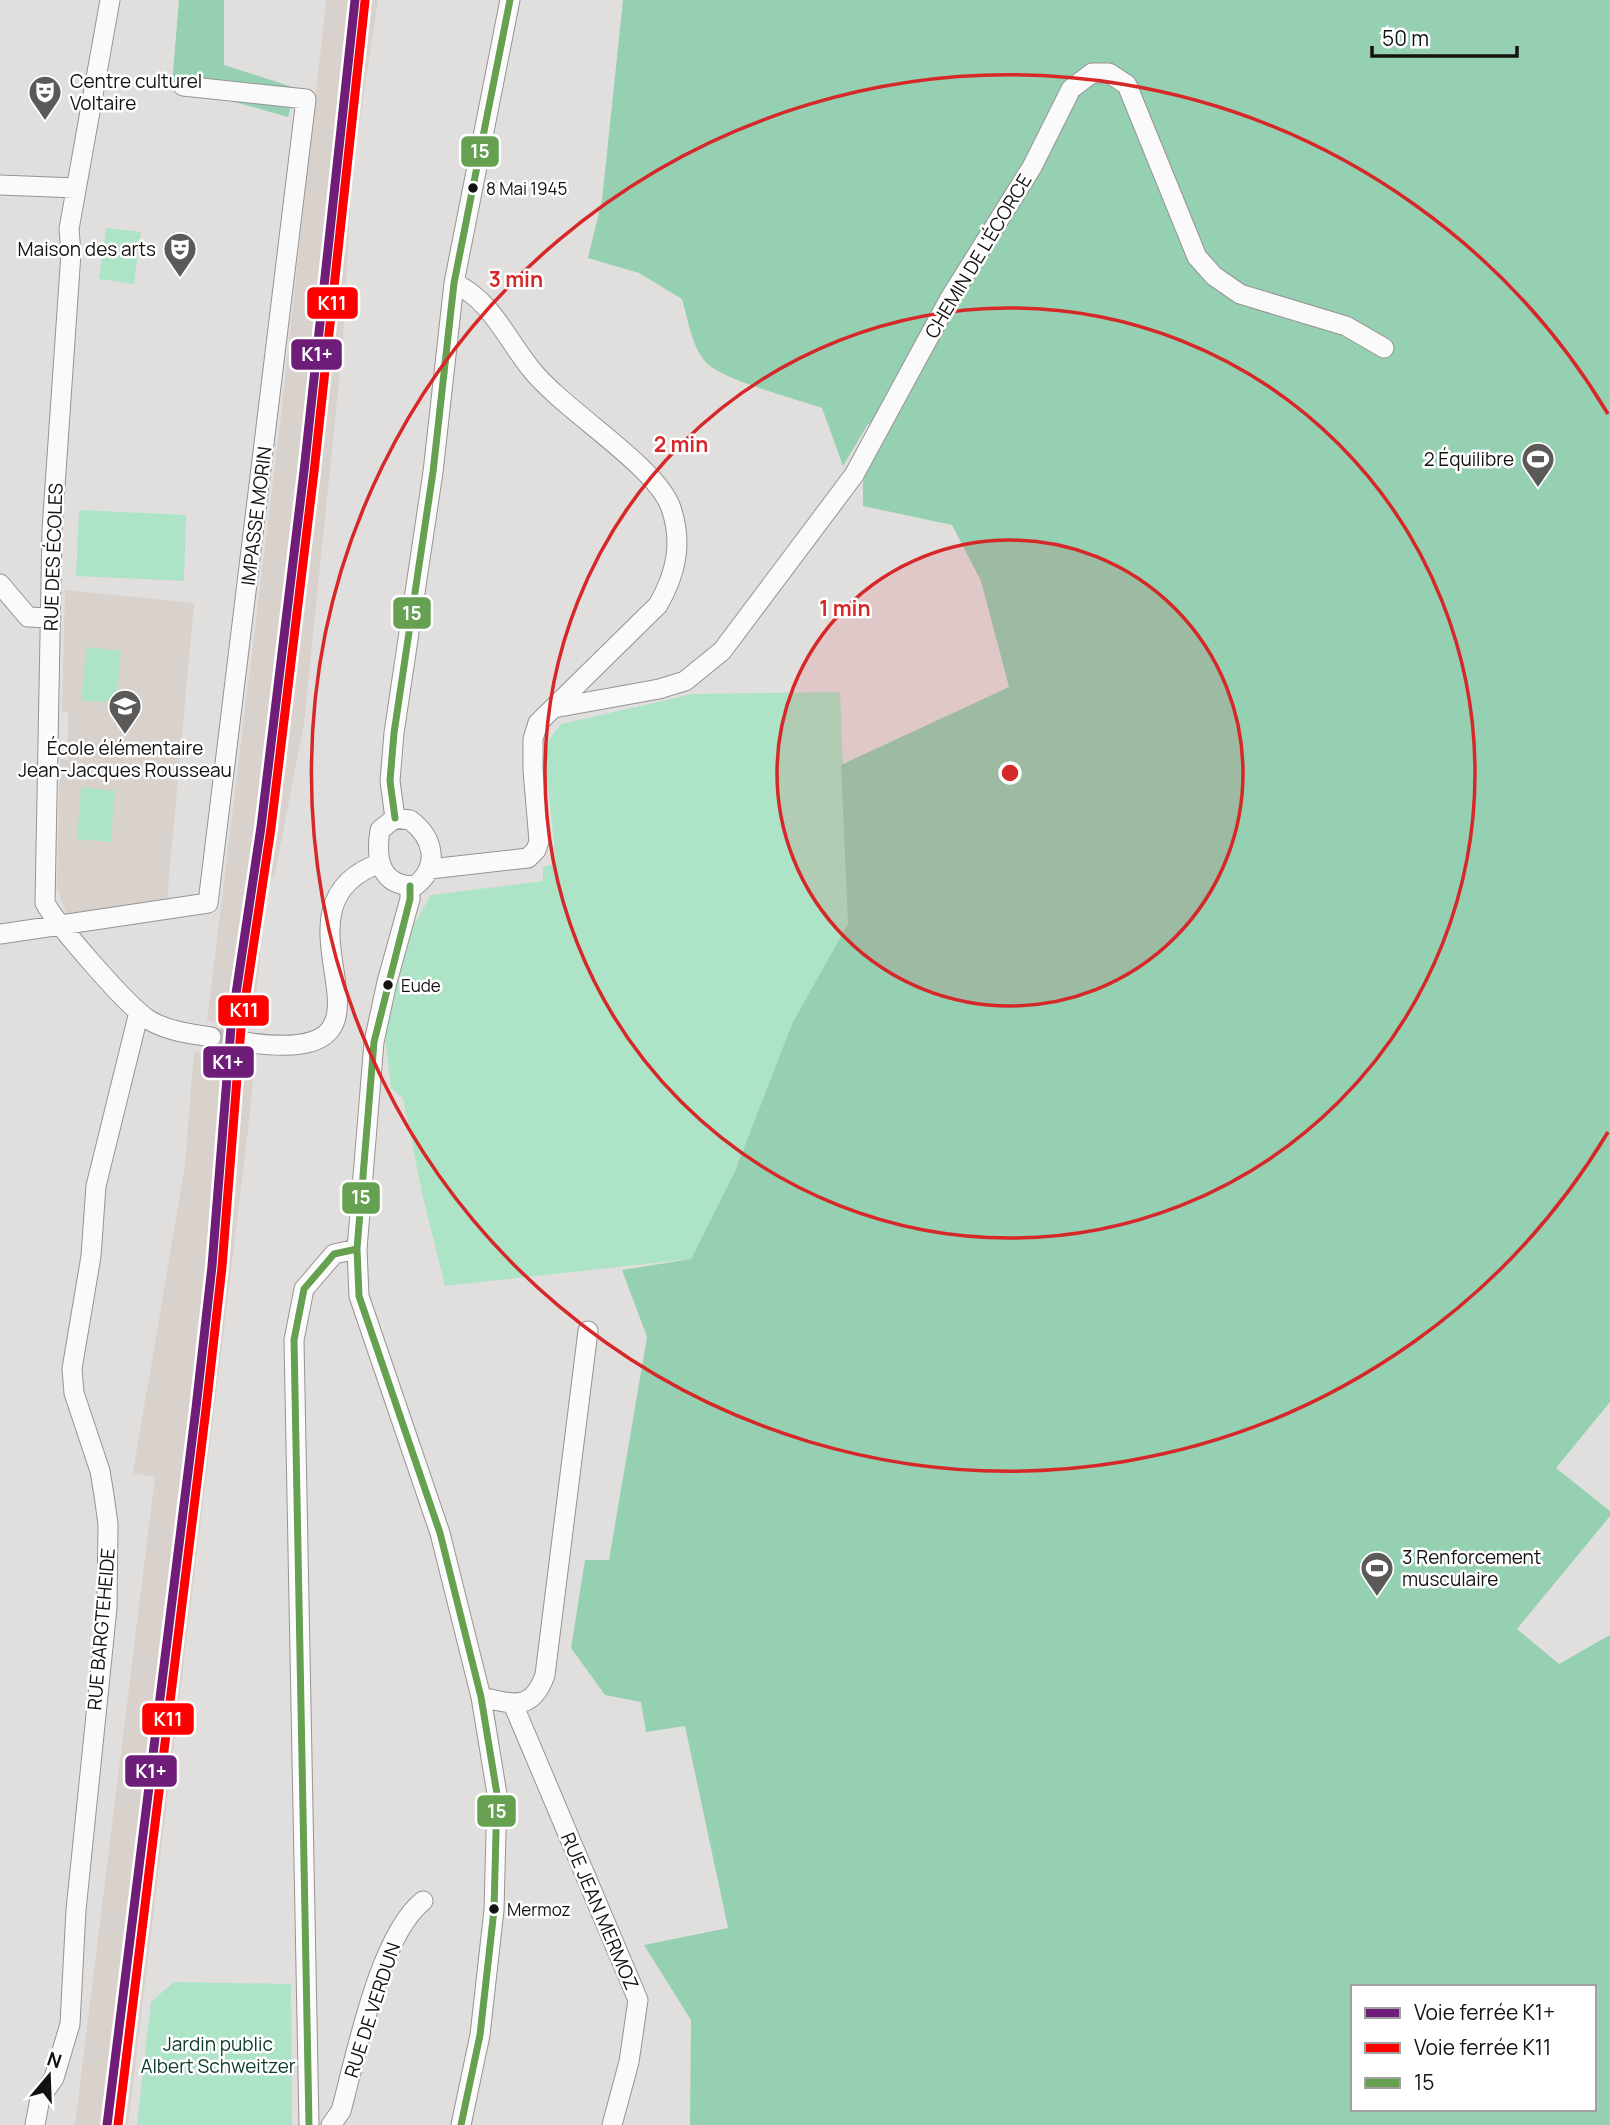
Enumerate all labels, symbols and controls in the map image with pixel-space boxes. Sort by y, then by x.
scale bar [1372,14,1517,58]
text: 50 m [1382,24,1429,52]
place label: Centre culturel Voltaire [70,68,202,116]
theatre icon: Centre culturel Voltaire [26,73,64,122]
line badge: 15 [460,135,500,168]
text: 15 [470,138,490,164]
street label: CHEMIN DE L'ÉCORCE [919,169,1037,343]
place label: 8 Mai 1945 [486,177,567,200]
marker: 8 Mai 1945 [466,181,480,195]
theatre icon: Maison des arts [161,230,199,279]
place label: Maison des arts [18,236,156,262]
text: 3 min [489,265,543,293]
line badge: K11 [306,286,359,320]
text: K11 [318,290,346,316]
line badge: K1+ [290,338,343,371]
text: K1+ [301,341,333,367]
text: 2 min [654,430,708,458]
sports icon: 2 Équilibre [1519,440,1557,489]
street label: IMPASSE MORIN [235,445,277,587]
place label: 2 Équilibre [1424,446,1514,472]
street label: RUE DES ÉCOLES [37,482,69,631]
text: 1 min [819,594,871,622]
line badge: 15 [392,596,432,630]
text: 15 [402,600,422,626]
school or university icon: École élémentaire Jean-Jacques Rousseau [106,687,144,736]
place label: École élémentaire Jean-Jacques Rousseau [18,735,232,783]
centre of rings [998,761,1022,785]
place label: Eude [401,974,441,997]
marker: Eude [381,978,395,992]
line badge: K11 [217,994,270,1027]
text: K11 [230,997,258,1023]
line badge: K1+ [202,1045,255,1079]
text: K1+ [212,1049,244,1075]
line badge: 15 [341,1181,381,1215]
text: 15 [351,1184,371,1210]
place label: 3 Renforcement musculaire [1402,1544,1541,1592]
street label: RUE BARGTEHEIDE [81,1547,121,1711]
sports icon: 3 Renforcement musculaire [1358,1549,1396,1598]
line badge: K11 [141,1702,195,1736]
text: K11 [154,1706,182,1732]
line badge: K1+ [124,1754,178,1788]
text: K1+ [135,1758,167,1784]
line badge: 15 [476,1794,517,1828]
text: 15 [487,1798,507,1824]
street label: RUE JEAN MERMOZ [555,1828,645,1994]
place label: Mermoz [507,1898,570,1921]
marker: Mermoz [487,1902,501,1916]
street label: RUE DE VERDUN [338,1939,406,2081]
legend [1351,1985,1596,2111]
text: Voie ferrée K1+ [1414,1998,1555,2026]
park label: Jardin public Albert Schweitzer [140,2031,296,2079]
text: Voie ferrée K11 [1414,2033,1551,2061]
north arrow [14,2041,84,2111]
text: N [44,2045,65,2074]
text: 15 [1414,2068,1434,2096]

